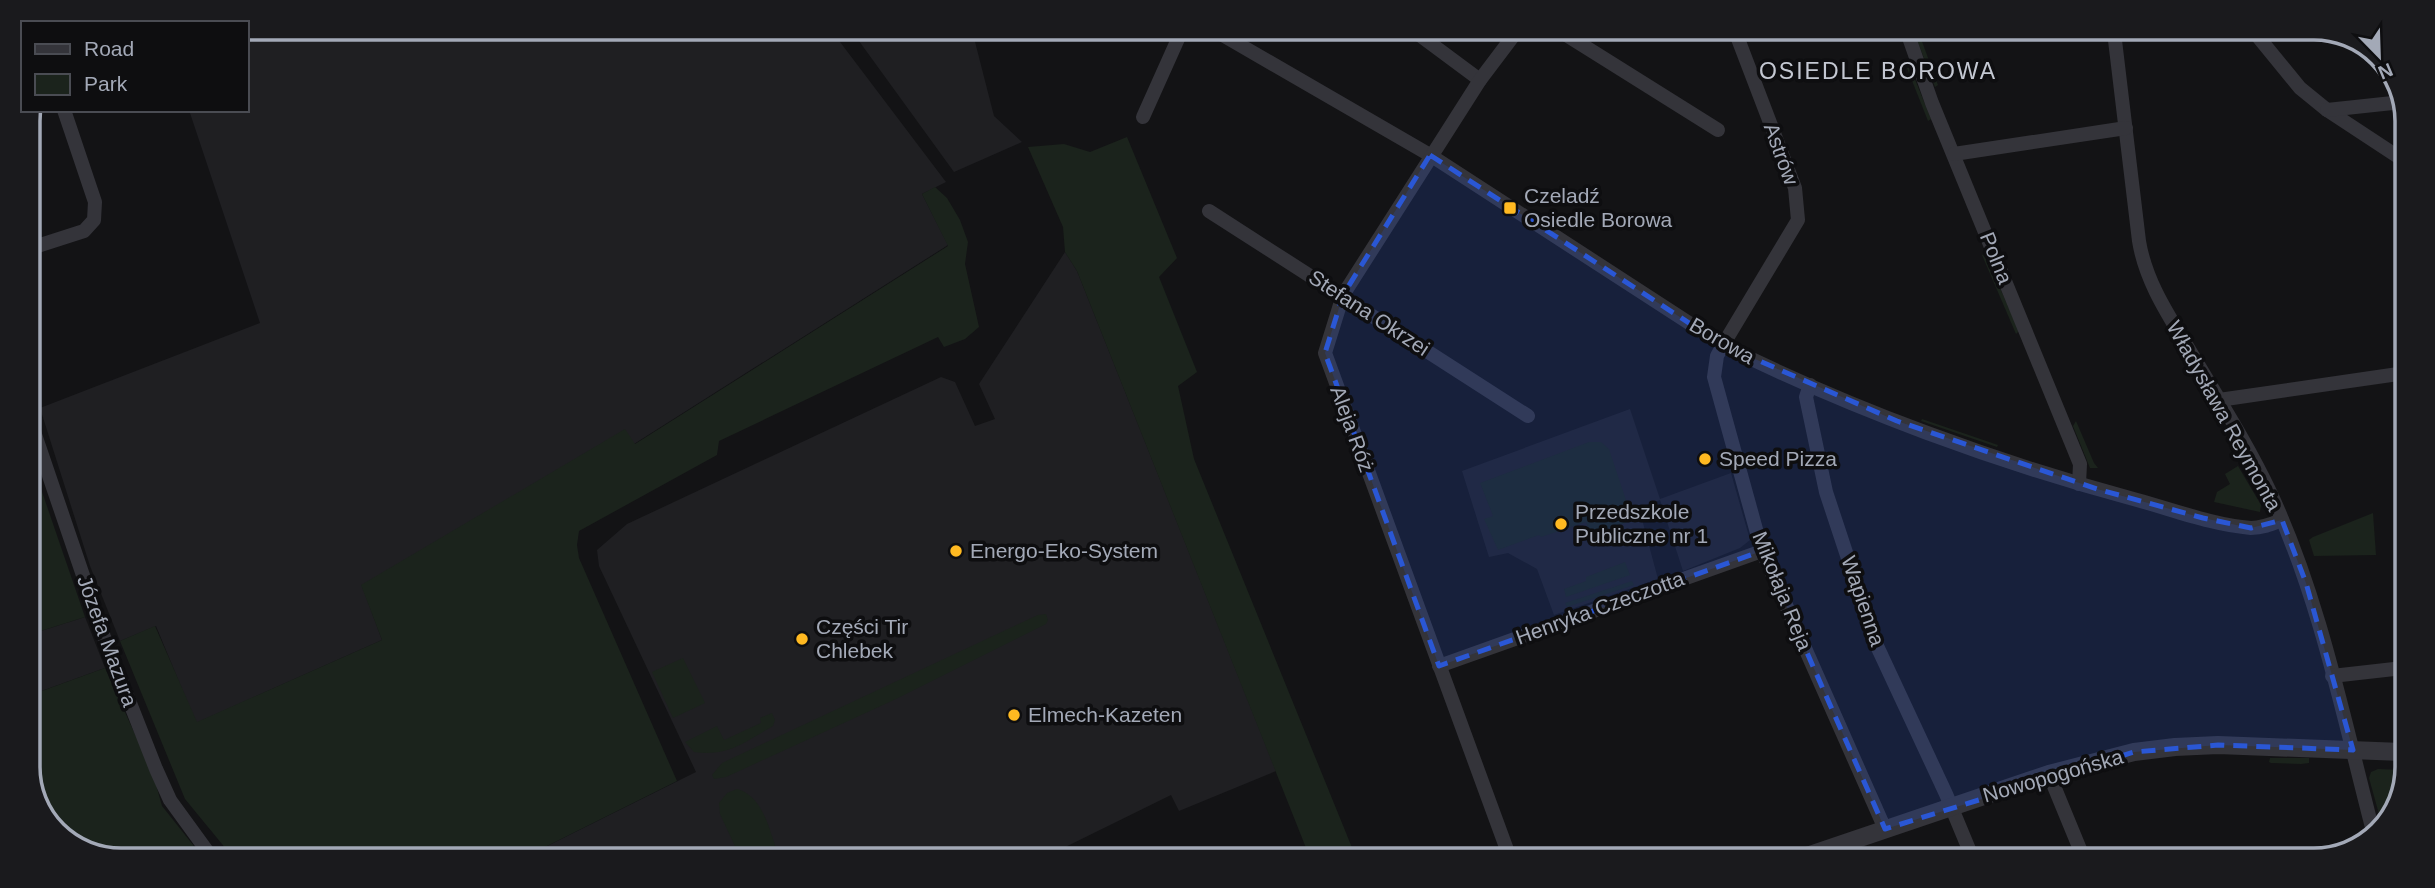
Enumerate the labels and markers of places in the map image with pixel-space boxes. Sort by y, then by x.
place label: Czeladź Osiedle Borowa [1524,184,1673,231]
marker: Czeladź Osiedle Borowa [1502,200,1518,216]
place label: Speed Pizza [1719,447,1837,470]
marker: Speed Pizza [1697,451,1713,467]
place label: Przedszkole Publiczne nr 1 [1575,500,1708,547]
marker: Przedszkole Publiczne nr 1 [1553,516,1569,532]
place label: Energo-Eko-System [970,539,1158,562]
marker: Energo-Eko-System [948,543,964,559]
place label: Części Tir Chlebek [816,615,908,662]
marker: Części Tir Chlebek [794,631,810,647]
place label: Elmech-Kazeten [1028,703,1182,726]
marker: Elmech-Kazeten [1006,707,1022,723]

